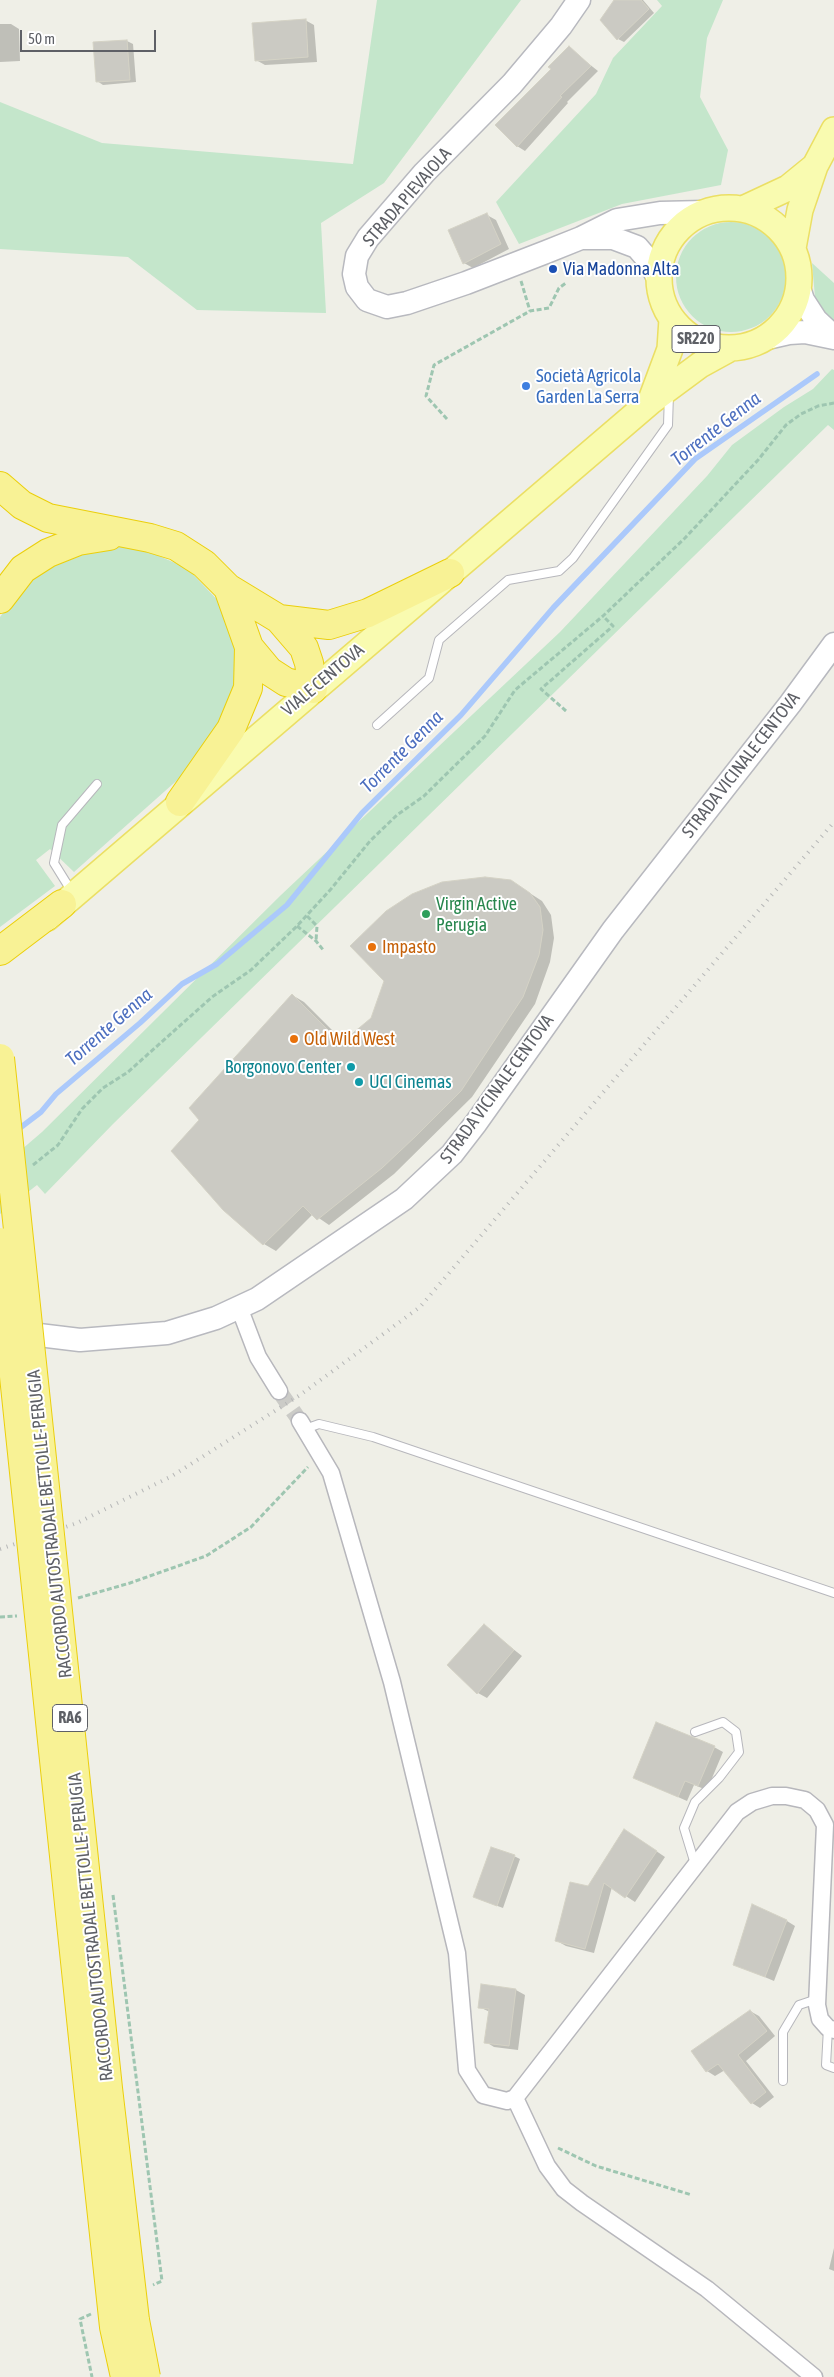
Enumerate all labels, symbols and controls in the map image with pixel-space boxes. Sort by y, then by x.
scale bar [22,20,159,52]
text: 50 m [28,30,55,47]
street label: STRADA PIEVAIOLA [358,143,456,251]
place label: Via Madonna Alta [563,258,680,280]
marker: Via Madonna Alta [547,263,559,275]
road number: SR220 [672,326,720,352]
place label: Società Agricola Garden La Serra [536,365,641,408]
marker: Società Agricola Garden La Serra [520,380,532,392]
water label: Torrente Genna [667,387,765,471]
street label: VIALE CENTOVA [277,639,369,721]
street label: STRADA VICINALE CENTOVA [677,688,805,842]
water label: Torrente Genna [356,706,448,798]
place label: Virgin Active Perugia [436,893,517,936]
marker: Virgin Active Perugia [420,908,432,920]
place label: Impasto [382,936,436,958]
marker: Impasto [366,941,378,953]
water label: Torrente Genna [61,983,157,1071]
street label: STRADA VICINALE CENTOVA [436,1010,558,1168]
place label: Old Wild West [304,1028,395,1050]
marker: Old Wild West [288,1033,300,1045]
place label: Borgonovo Center [225,1056,341,1078]
marker: Borgonovo Center [345,1061,357,1073]
place label: UCI Cinemas [369,1071,452,1093]
marker: UCI Cinemas [353,1076,365,1088]
street label: RACCORDO AUTOSTRADALE BETTOLLE-PERUGIA [23,1369,77,1679]
road number: RA6 [52,1705,88,1732]
street label: RACCORDO AUTOSTRADALE BETTOLLE-PERUGIA [64,1772,118,2082]

